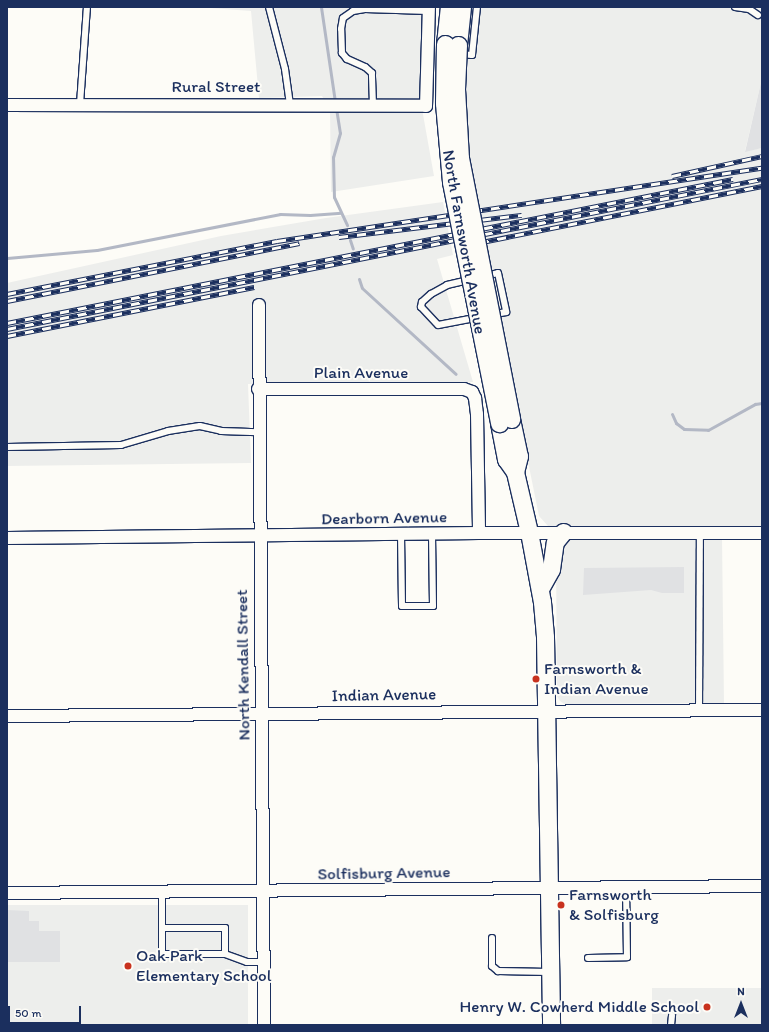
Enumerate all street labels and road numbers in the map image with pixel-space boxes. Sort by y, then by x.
street label: Rural Street [172,77,260,97]
street label: North Farnsworth Avenue [438,149,490,335]
street label: Plain Avenue [314,363,408,383]
street label: Dearborn Avenue [321,507,447,529]
street label: North Kendall Street [231,590,255,740]
street label: Indian Avenue [332,684,436,706]
street label: Solfisburg Avenue [318,862,450,884]

